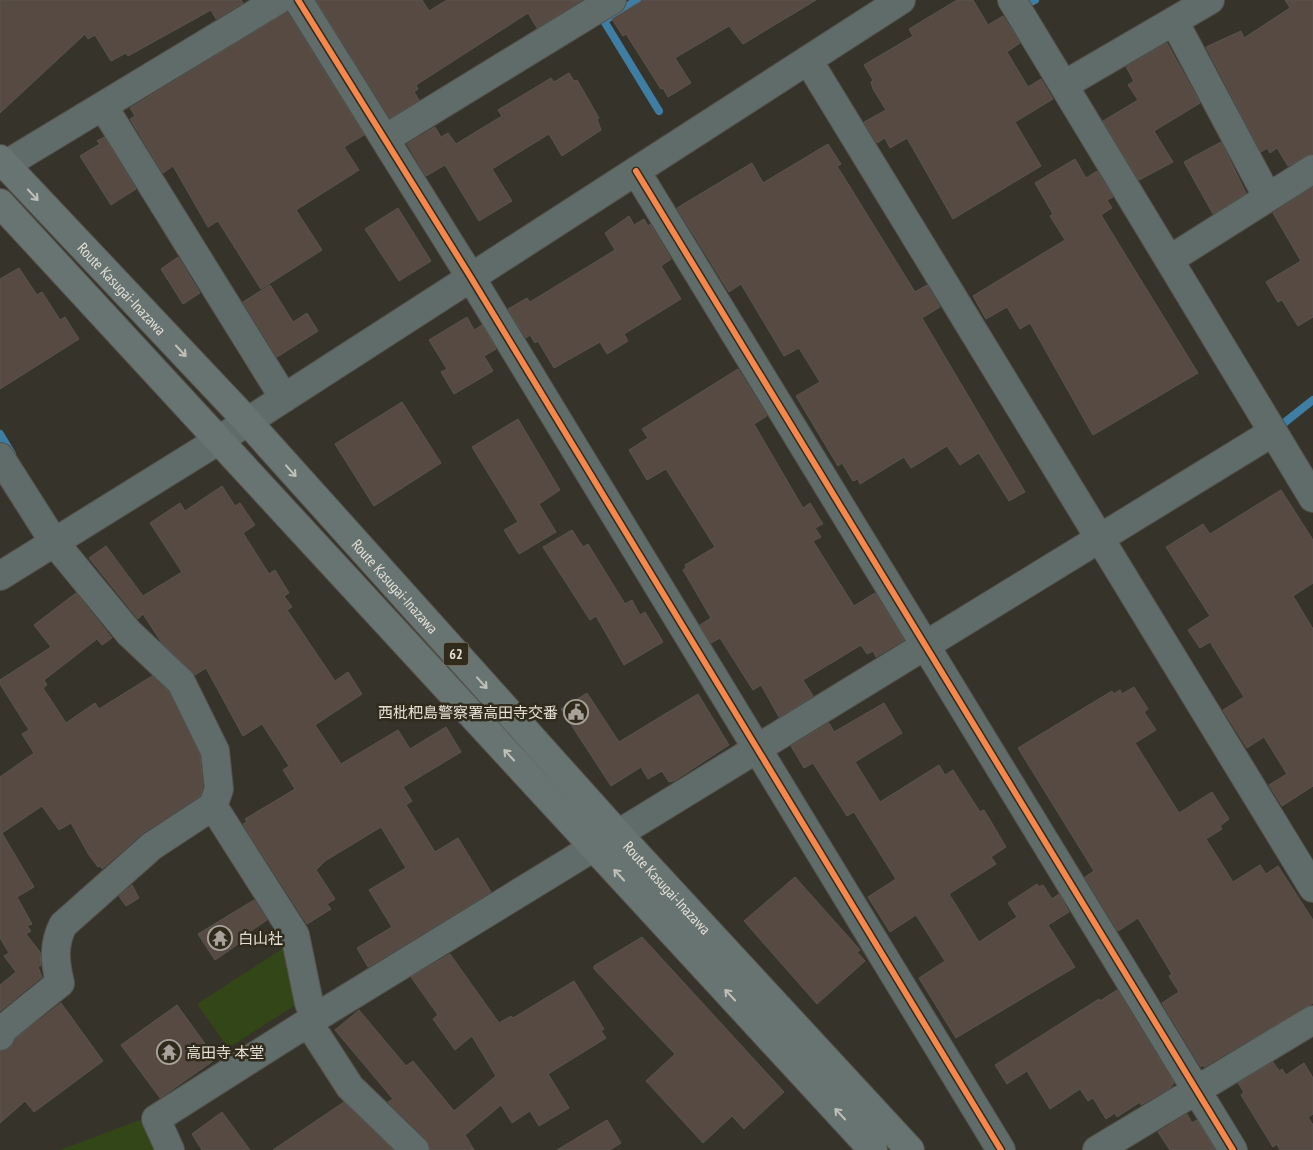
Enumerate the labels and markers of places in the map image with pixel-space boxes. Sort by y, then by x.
public building icon: 西枇杷島警察署高田寺交番 [563,699,589,725]
place label: 西枇杷島警察署高田寺交番 [378,703,558,722]
temple icon: 白山社 [207,925,233,951]
place label: 白山社 [238,929,283,948]
temple icon: 高田寺 本堂 [156,1039,182,1065]
place label: 高田寺 本堂 [186,1043,264,1062]

